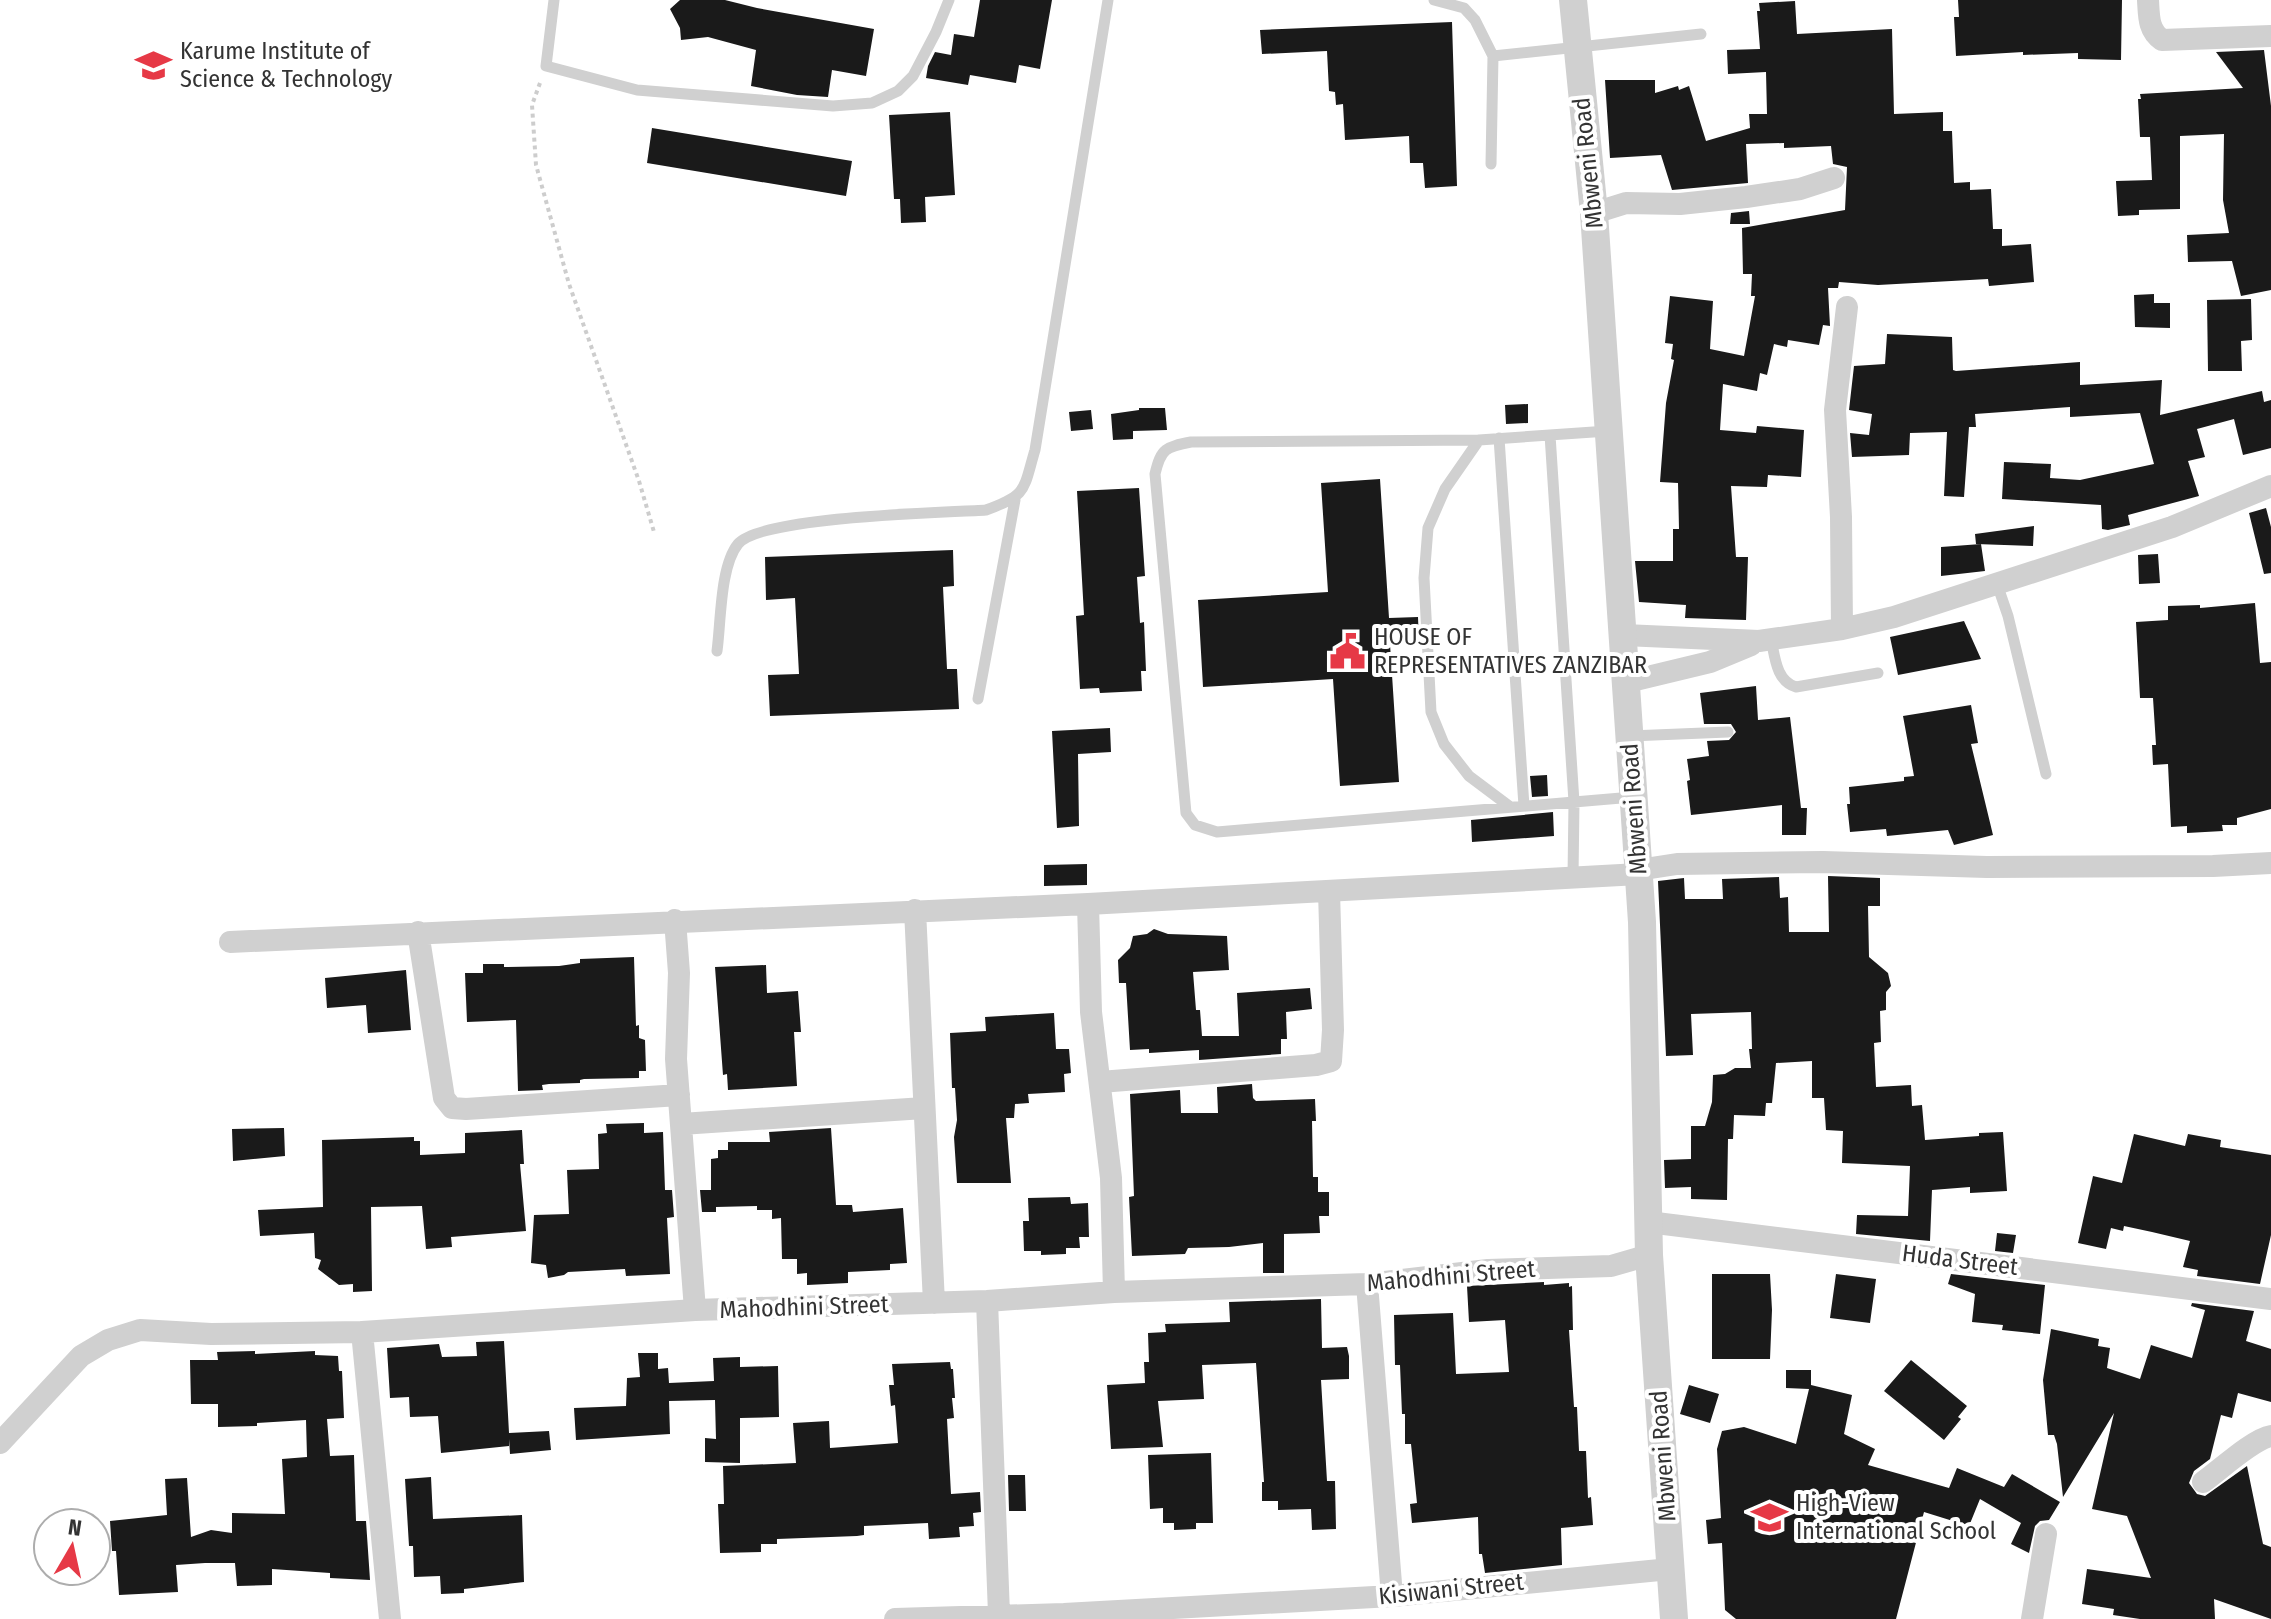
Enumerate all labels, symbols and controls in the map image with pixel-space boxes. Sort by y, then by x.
place label: Karume Institute of Science & Technology [180,37,393,93]
school or university icon: Karume Institute of Science & Technology [135,46,173,84]
street label: Mbweni Road [1567,96,1609,230]
place label: HOUSE OF REPRESENTATIVES ZANZIBAR [1374,623,1647,679]
public building icon: HOUSE OF REPRESENTATIVES ZANZIBAR [1329,632,1367,670]
street label: Mbweni Road [1615,742,1653,876]
street label: Huda Street [1901,1239,2020,1281]
street label: Mahodhini Street [1366,1255,1537,1297]
street label: Mahodhini Street [719,1290,889,1324]
street label: Mbweni Road [1644,1389,1682,1523]
place label: High-View International School [1796,1489,1996,1545]
school or university icon: High-View International School [1751,1498,1789,1536]
north arrow [32,1507,112,1587]
text: N [66,1513,84,1542]
street label: Kisiwani Street [1377,1567,1525,1611]

